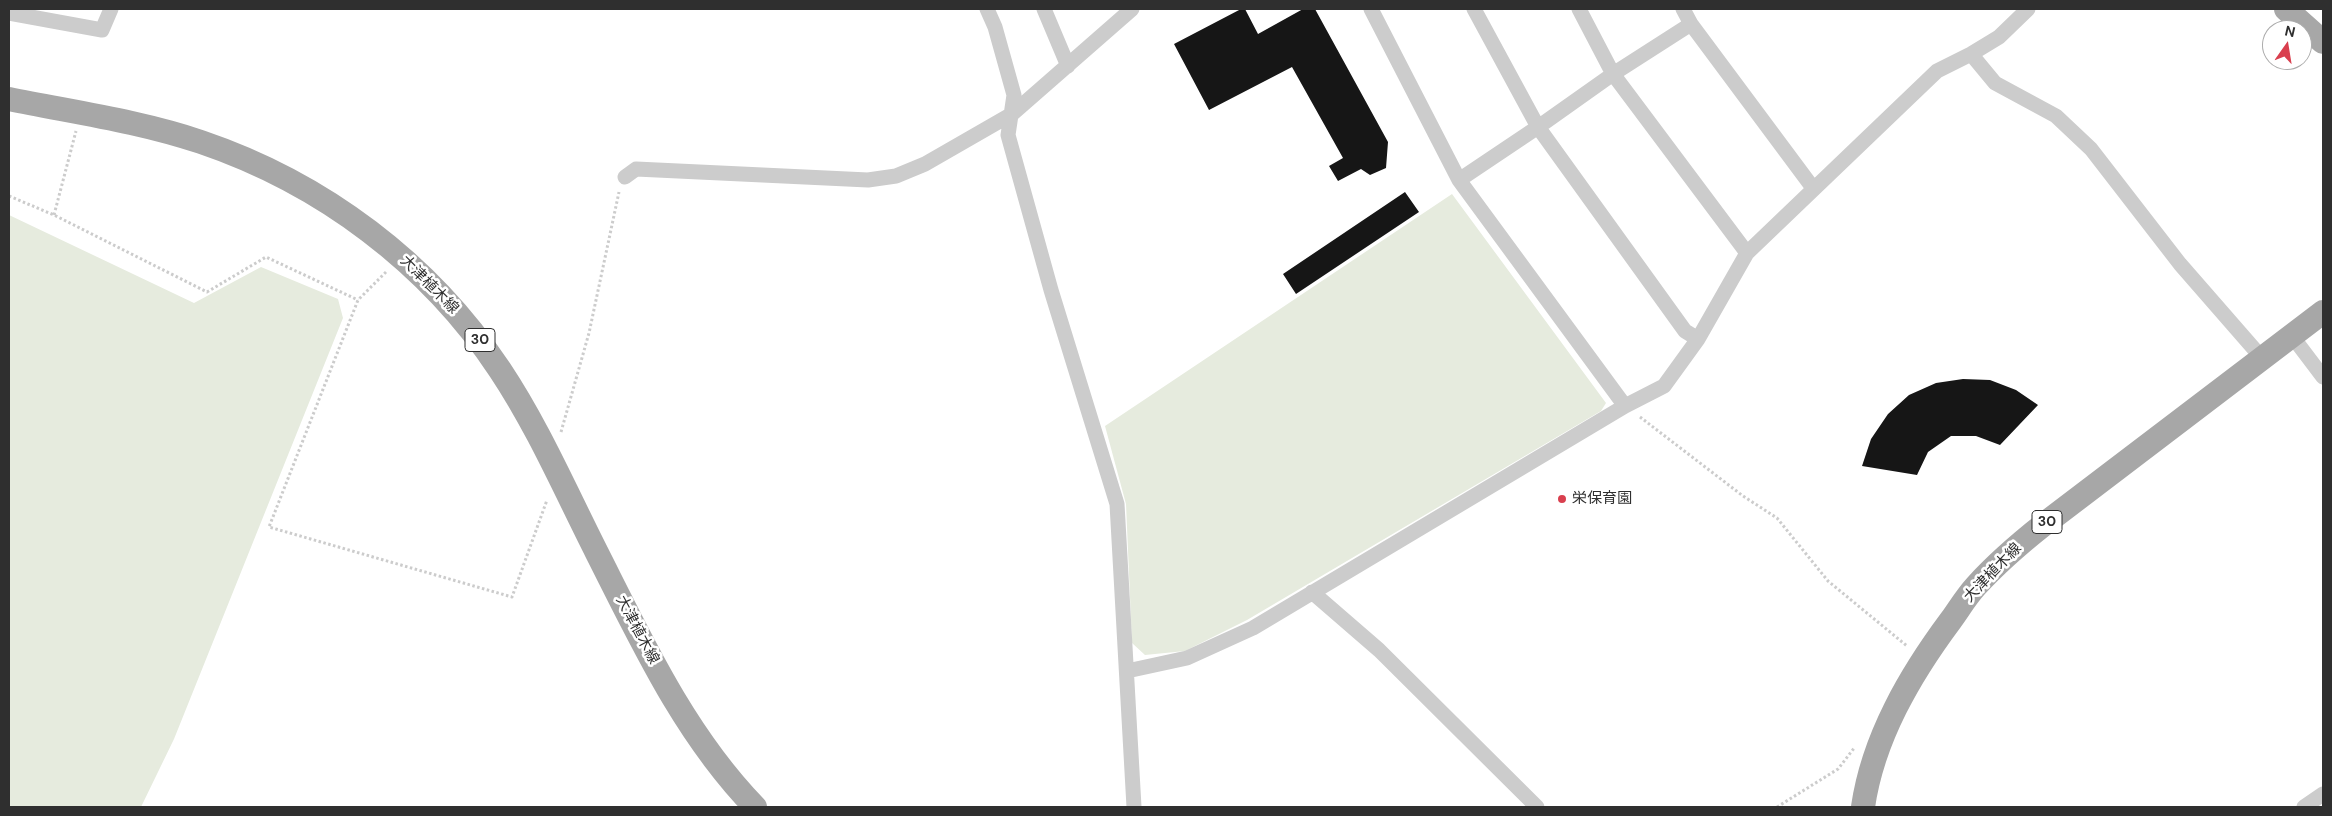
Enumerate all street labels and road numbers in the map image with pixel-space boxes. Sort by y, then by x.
street label: 大津植木線 [396,252,462,318]
road number: 30 [465,328,495,352]
road number: 30 [2032,511,2062,534]
street label: 大津植木線 [1960,540,2026,606]
street label: 大津植木線 [611,593,663,667]

